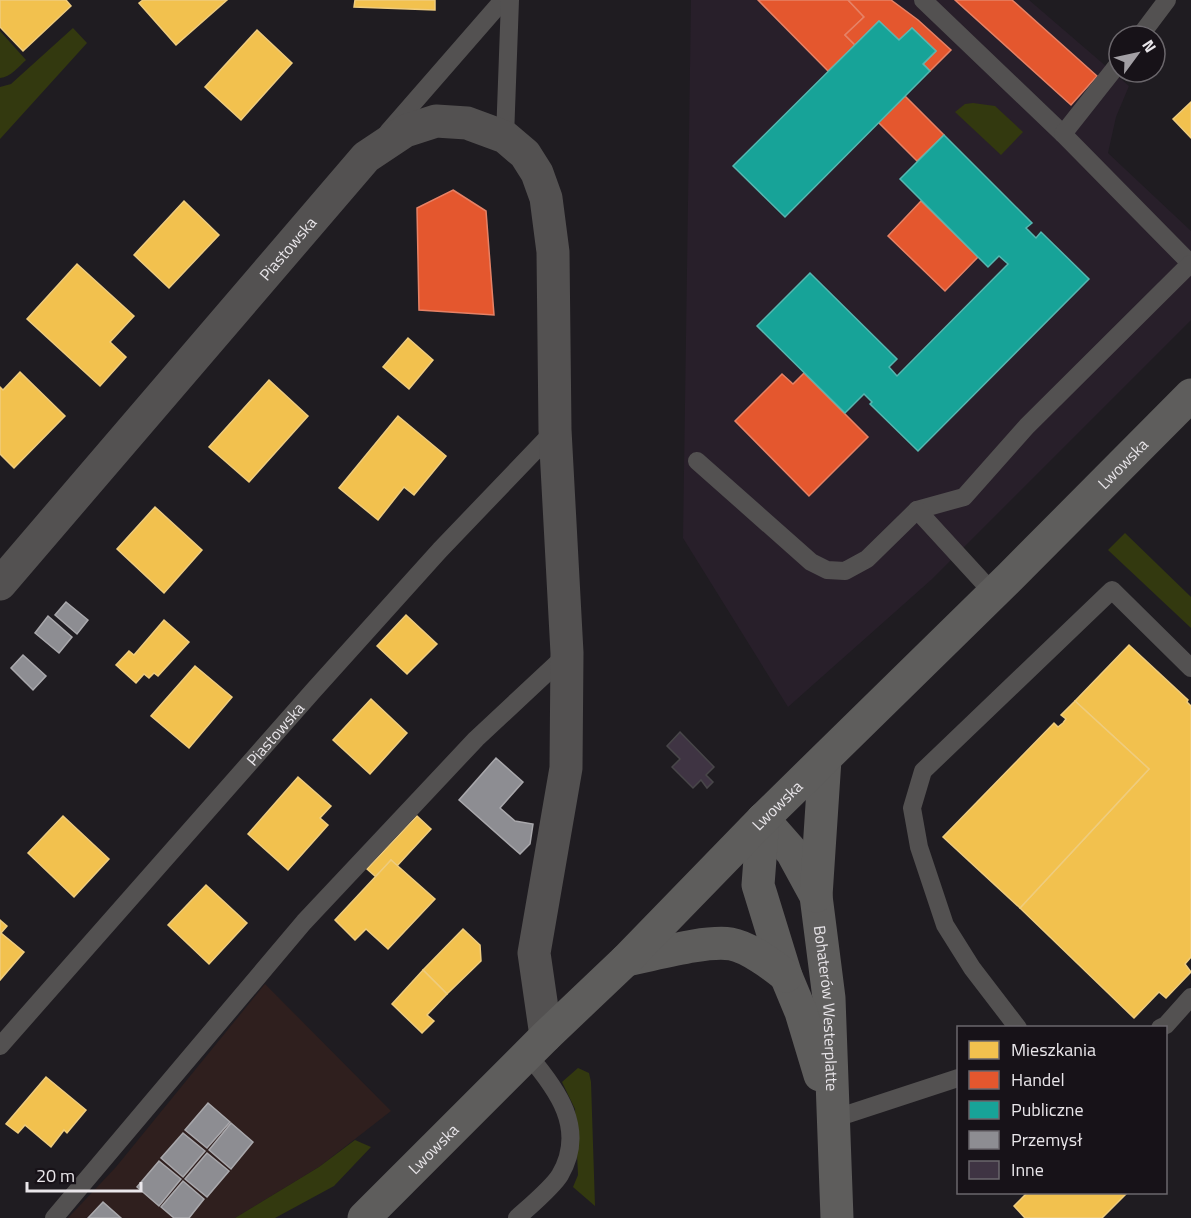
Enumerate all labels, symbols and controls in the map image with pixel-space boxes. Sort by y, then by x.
north arrow [1107,24,1167,84]
text: N [1136,35,1163,57]
street label: Piastowska [253,211,322,286]
street label: Lwowska [1092,433,1153,494]
street label: Piastowska [240,697,310,771]
street label: Lwowska [746,775,808,836]
street label: Bohaterów Westerplatte [808,924,844,1092]
legend [957,1026,1167,1194]
text: Mieszkania [1011,1036,1096,1063]
text: Handel [1011,1066,1065,1093]
text: Publiczne [1011,1096,1084,1123]
street label: Lwowska [403,1118,464,1179]
text: Przemysł [1011,1126,1083,1153]
scale bar [27,1155,141,1193]
text: Inne [1011,1156,1044,1183]
text: 20 m [36,1162,75,1189]

